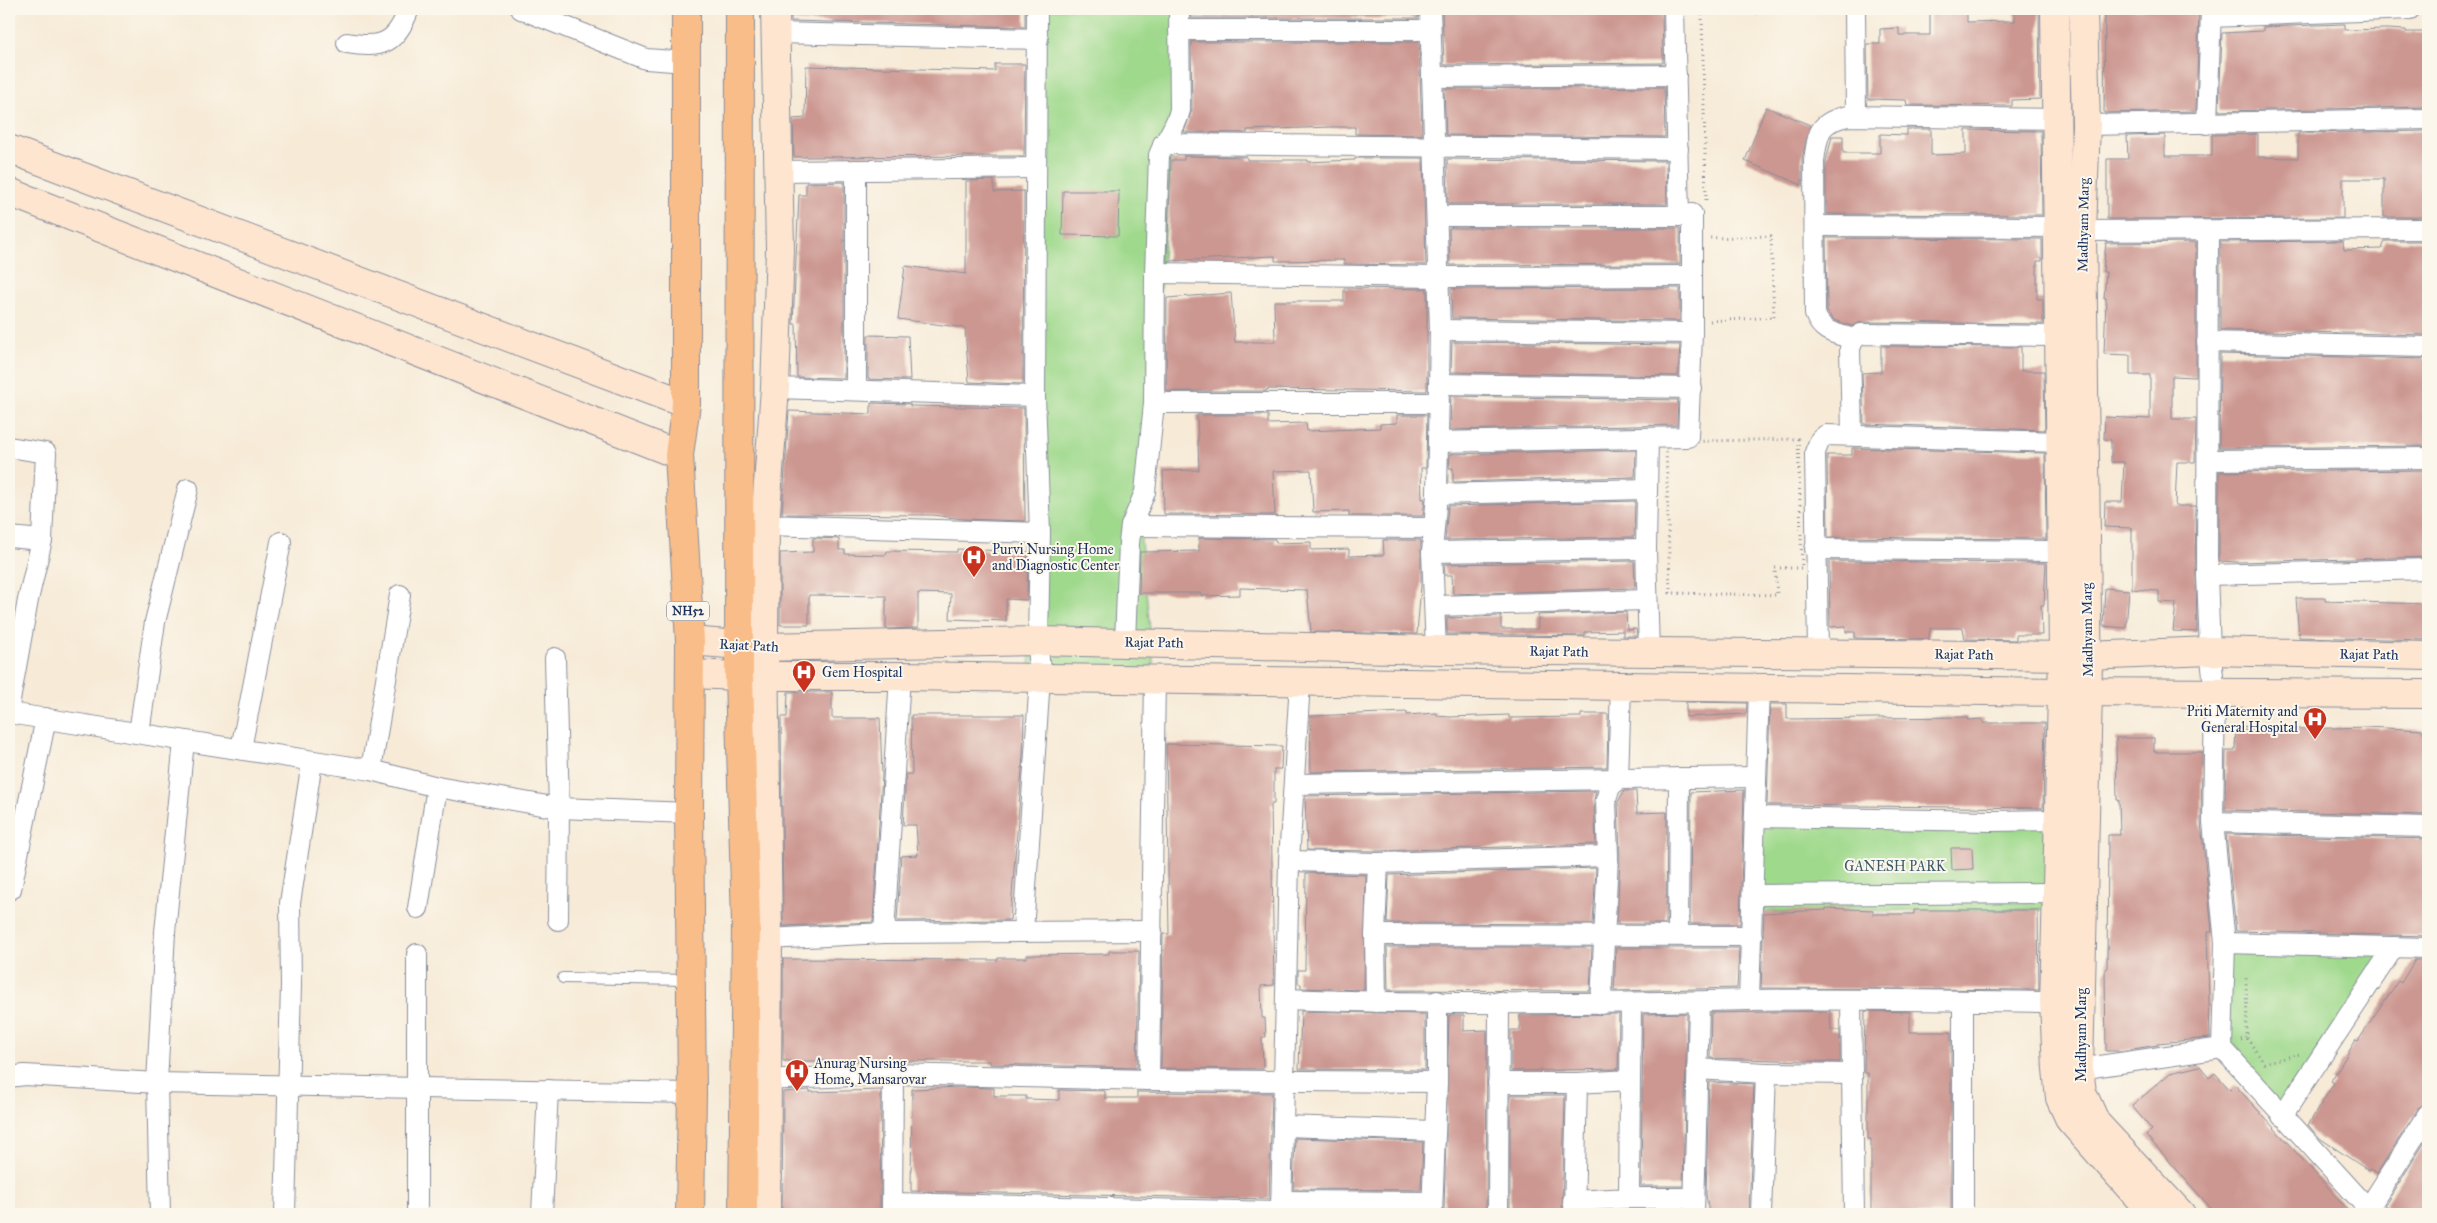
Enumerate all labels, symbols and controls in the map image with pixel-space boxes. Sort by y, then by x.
street label: Madhyam Marg [2074,177,2093,272]
place label: Purvi Nursing Home and Diagnostic Center [992,541,1120,574]
hospital icon: Purvi Nursing Home and Diagnostic Center [961,544,987,578]
street label: Madhyam Marg [2078,582,2097,677]
road number: NH52 [667,602,709,620]
street label: Rajat Path [1124,633,1184,652]
street label: Rajat Path [719,635,779,656]
street label: Rajat Path [1529,642,1589,661]
street label: Rajat Path [1934,645,1994,664]
street label: Rajat Path [2339,645,2399,664]
hospital icon: Gem Hospital [791,659,817,693]
place label: Gem Hospital [822,664,903,681]
place label: Priti Maternity and General Hospital [2186,703,2298,736]
hospital icon: Priti Maternity and General Hospital [2302,706,2328,740]
park label: GANESH PARK [1844,858,1947,875]
street label: Madhyam Marg [2073,987,2090,1082]
place label: Anurag Nursing Home, Mansarovar [813,1055,927,1088]
hospital icon: Anurag Nursing Home, Mansarovar [784,1058,810,1092]

